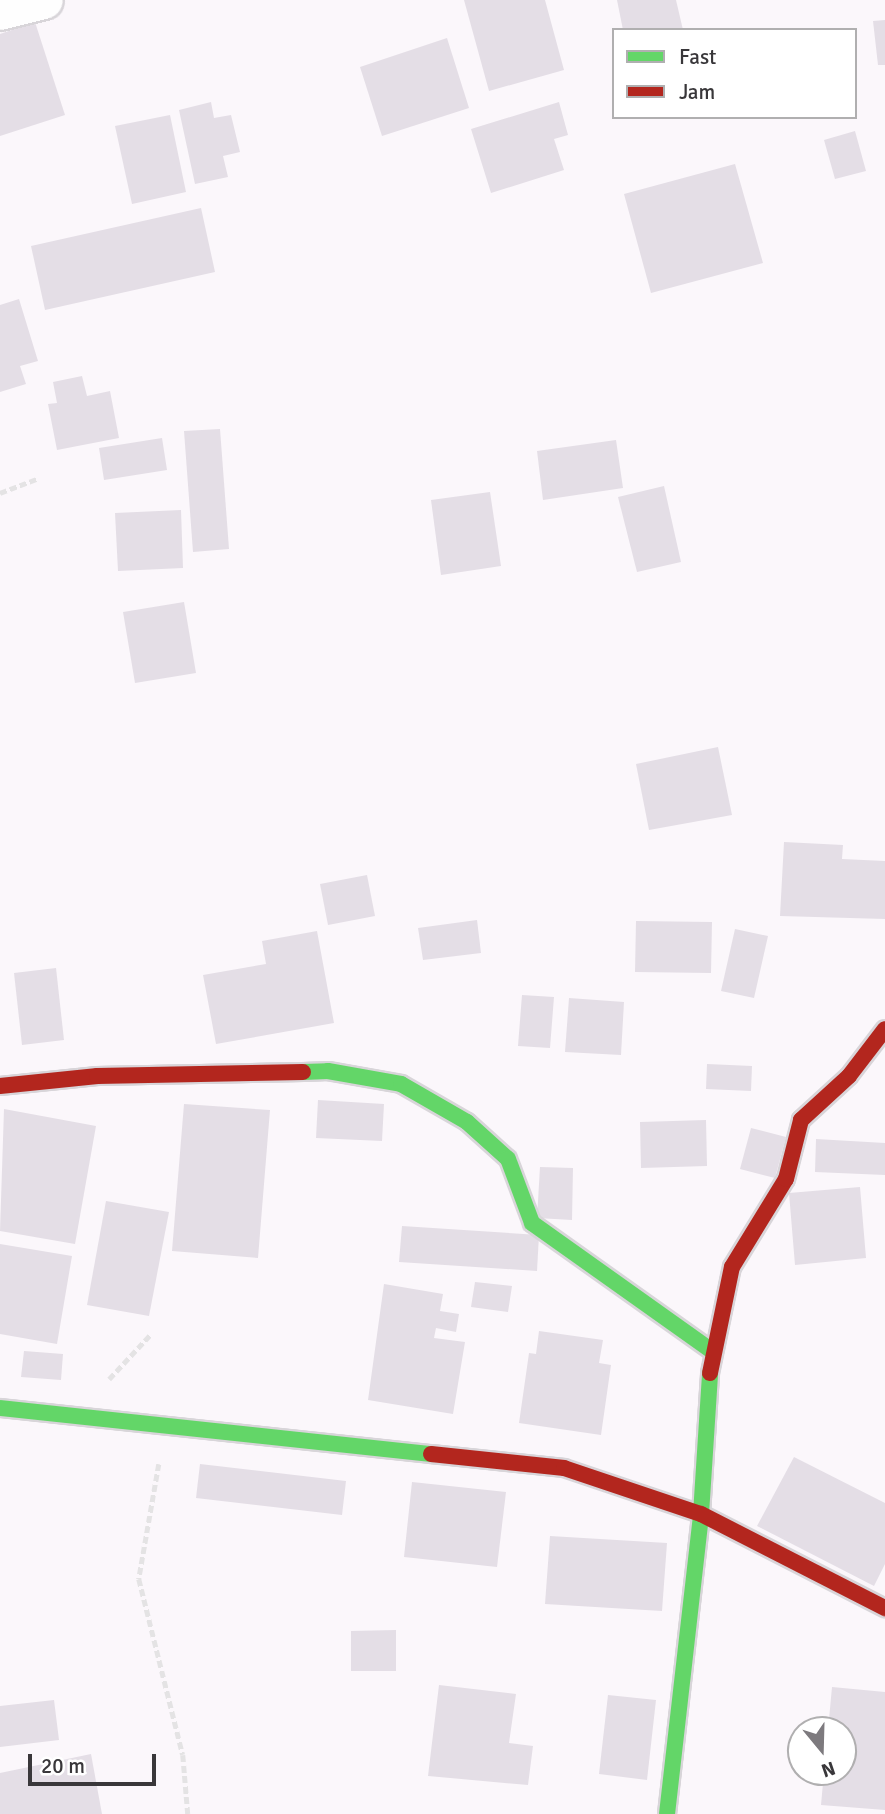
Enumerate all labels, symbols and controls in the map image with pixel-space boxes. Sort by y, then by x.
legend [612,28,857,119]
text: Fast [679,44,716,70]
text: Jam [679,79,715,105]
north arrow [787,1716,857,1786]
scale bar [32,1741,159,1785]
text: 20 m [41,1753,85,1779]
text: N [818,1755,838,1782]

